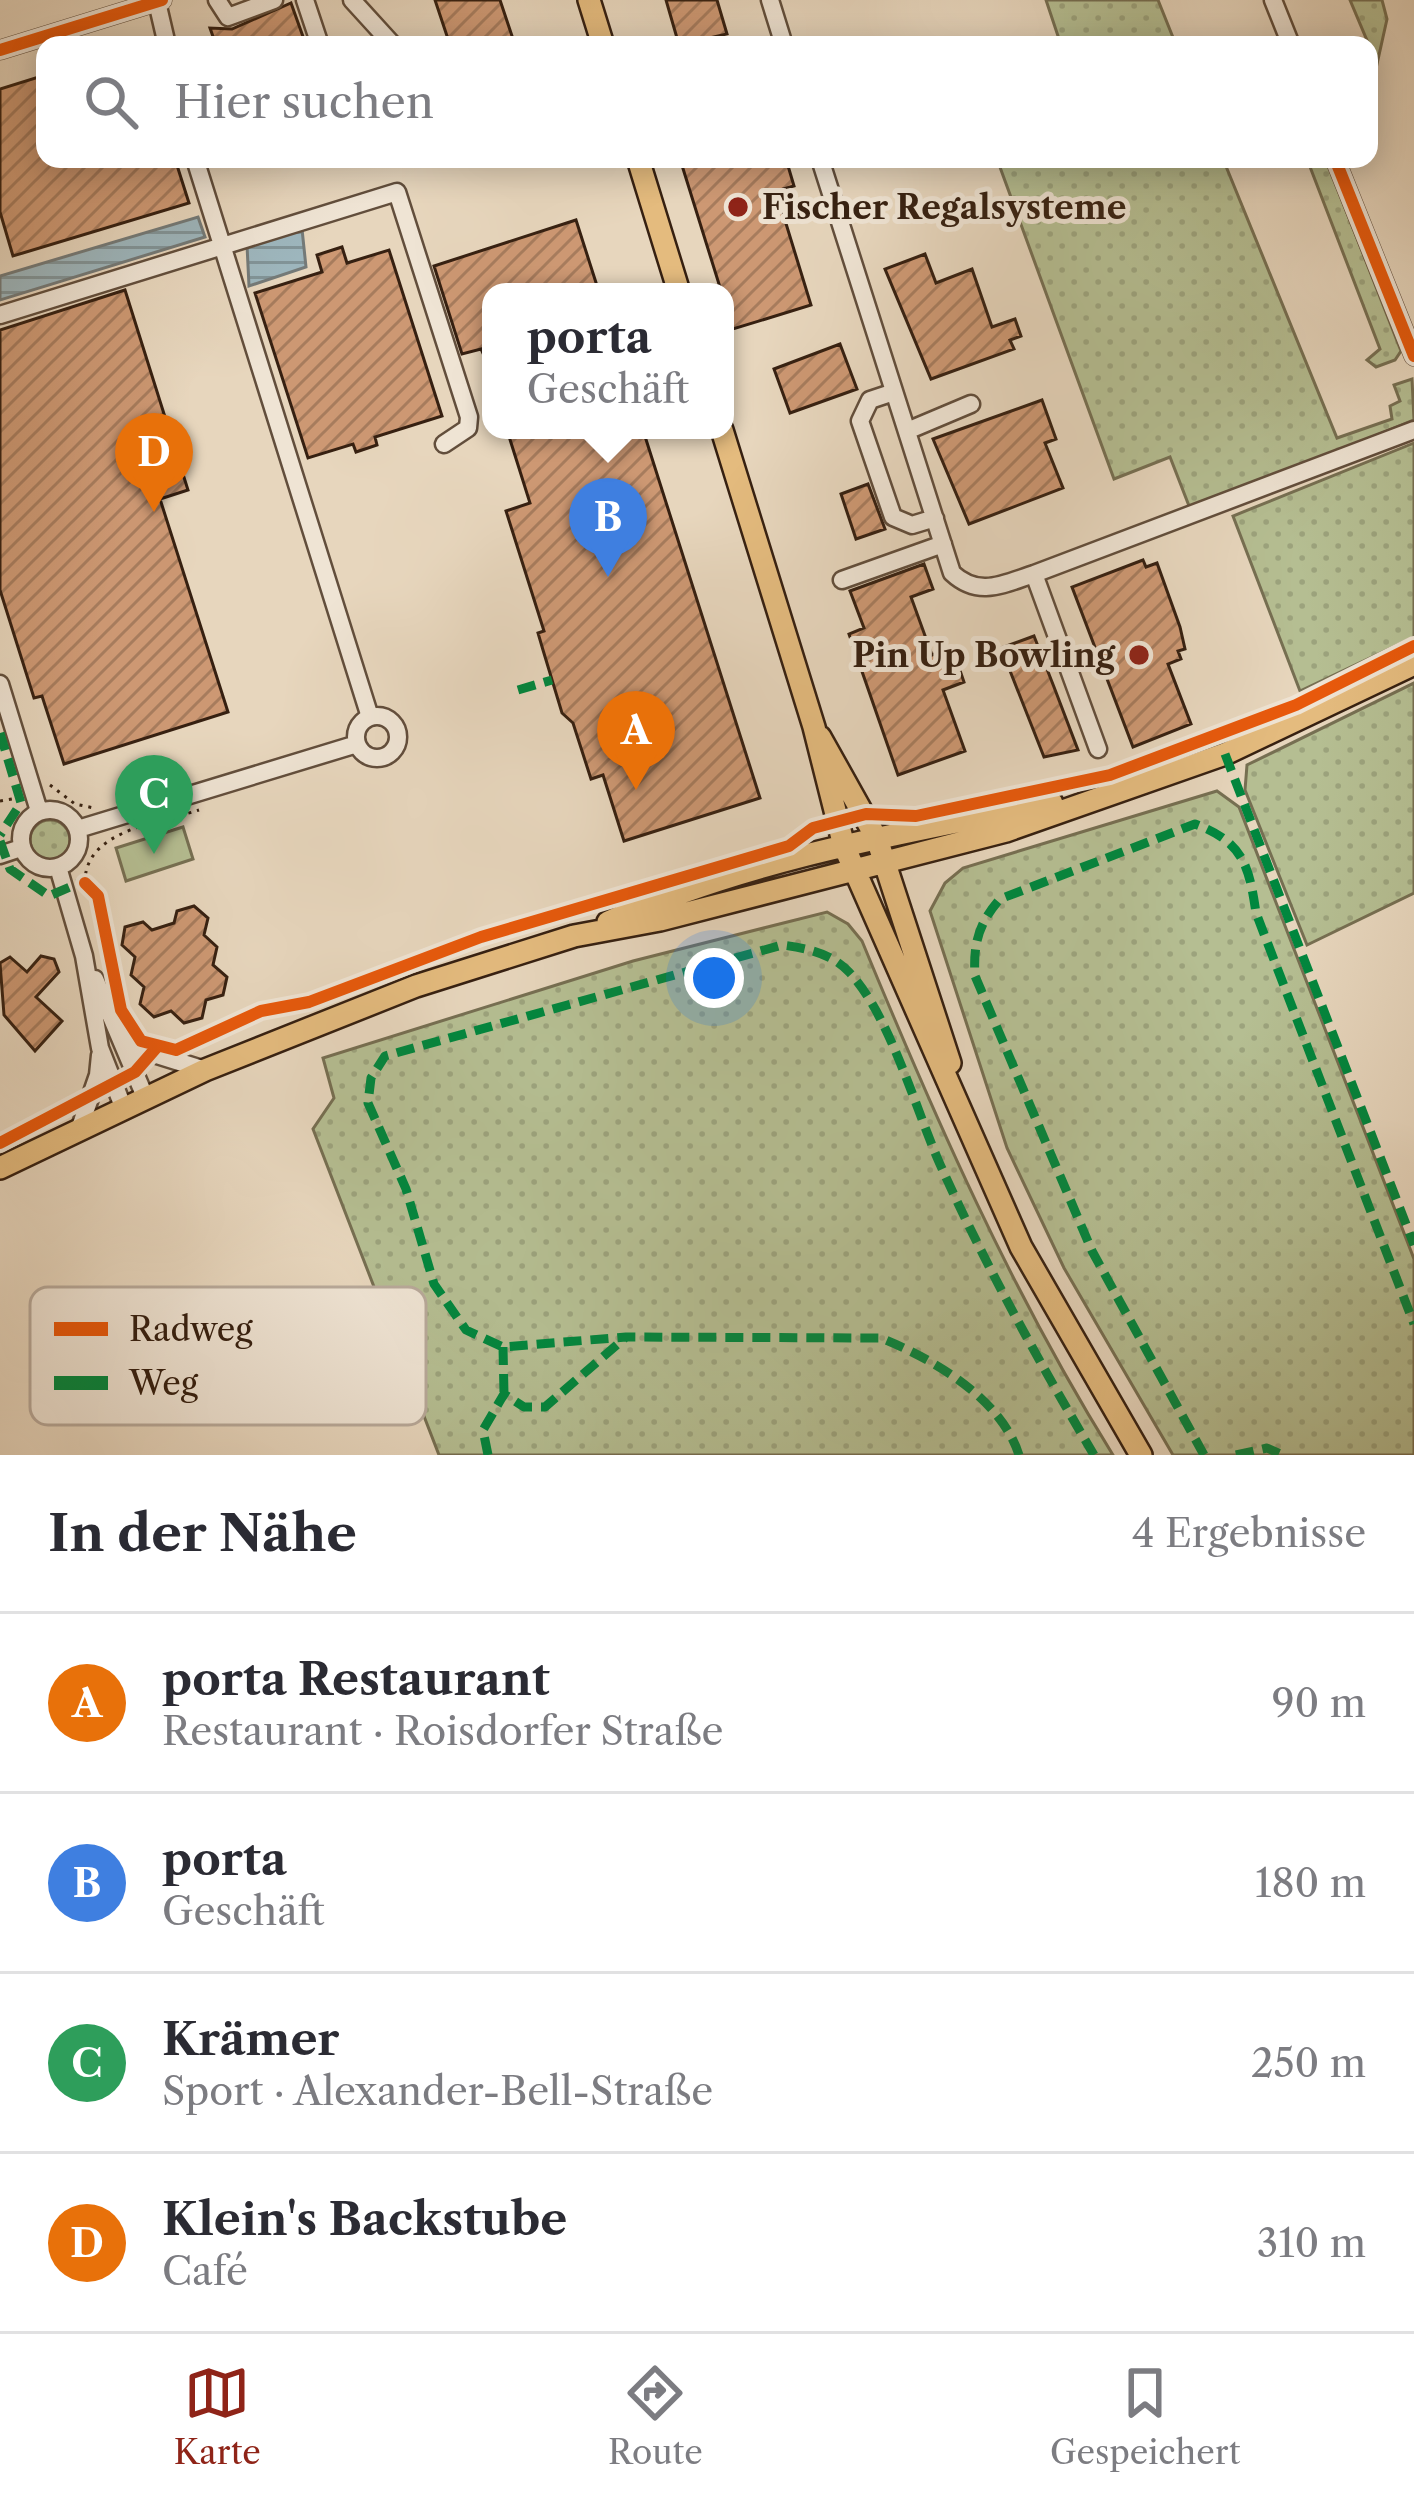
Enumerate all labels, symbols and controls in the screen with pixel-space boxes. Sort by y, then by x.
search box [36,36,1378,168]
icon: search [78,69,144,135]
text: Hier suchen [174,74,434,130]
place label: Fischer Regalsysteme [762,187,1126,228]
marker: Fischer Regalsysteme [725,194,751,220]
popup [482,283,734,439]
text: porta [527,309,652,365]
text: Geschäft [527,365,689,413]
pin: D [115,413,193,512]
pin: B [569,478,647,577]
place label: Pin Up Bowling [852,635,1116,676]
marker: Pin Up Bowling [1126,642,1152,668]
pin: A [597,691,675,790]
pin: C [115,755,193,854]
your location [684,948,744,1008]
legend [30,1287,426,1425]
text: Radweg [129,1309,253,1350]
text: Weg [128,1363,199,1404]
text: In der Nähe [48,1502,357,1564]
text: 4 Ergebnisse [1132,1509,1366,1557]
text: porta Restaurant [162,1651,550,1707]
text: A [72,1679,102,1727]
text: 90 m [1272,1679,1366,1727]
text: Restaurant · Roisdorfer Straße [162,1707,723,1755]
text: porta [162,1831,287,1887]
text: B [73,1859,102,1907]
text: 180 m [1255,1859,1366,1907]
text: Geschäft [162,1887,325,1935]
text: Krämer [162,2011,339,2067]
text: C [71,2039,103,2087]
text: 250 m [1251,2039,1366,2087]
text: Sport · Alexander-Bell-Straße [162,2067,713,2115]
text: Klein's Backstube [162,2191,567,2247]
text: D [70,2219,104,2267]
text: 310 m [1257,2219,1366,2267]
text: Café [162,2247,248,2295]
tab: Karte [174,2360,261,2473]
tab: Route [608,2360,703,2473]
tab: Gespeichert [1050,2360,1240,2473]

